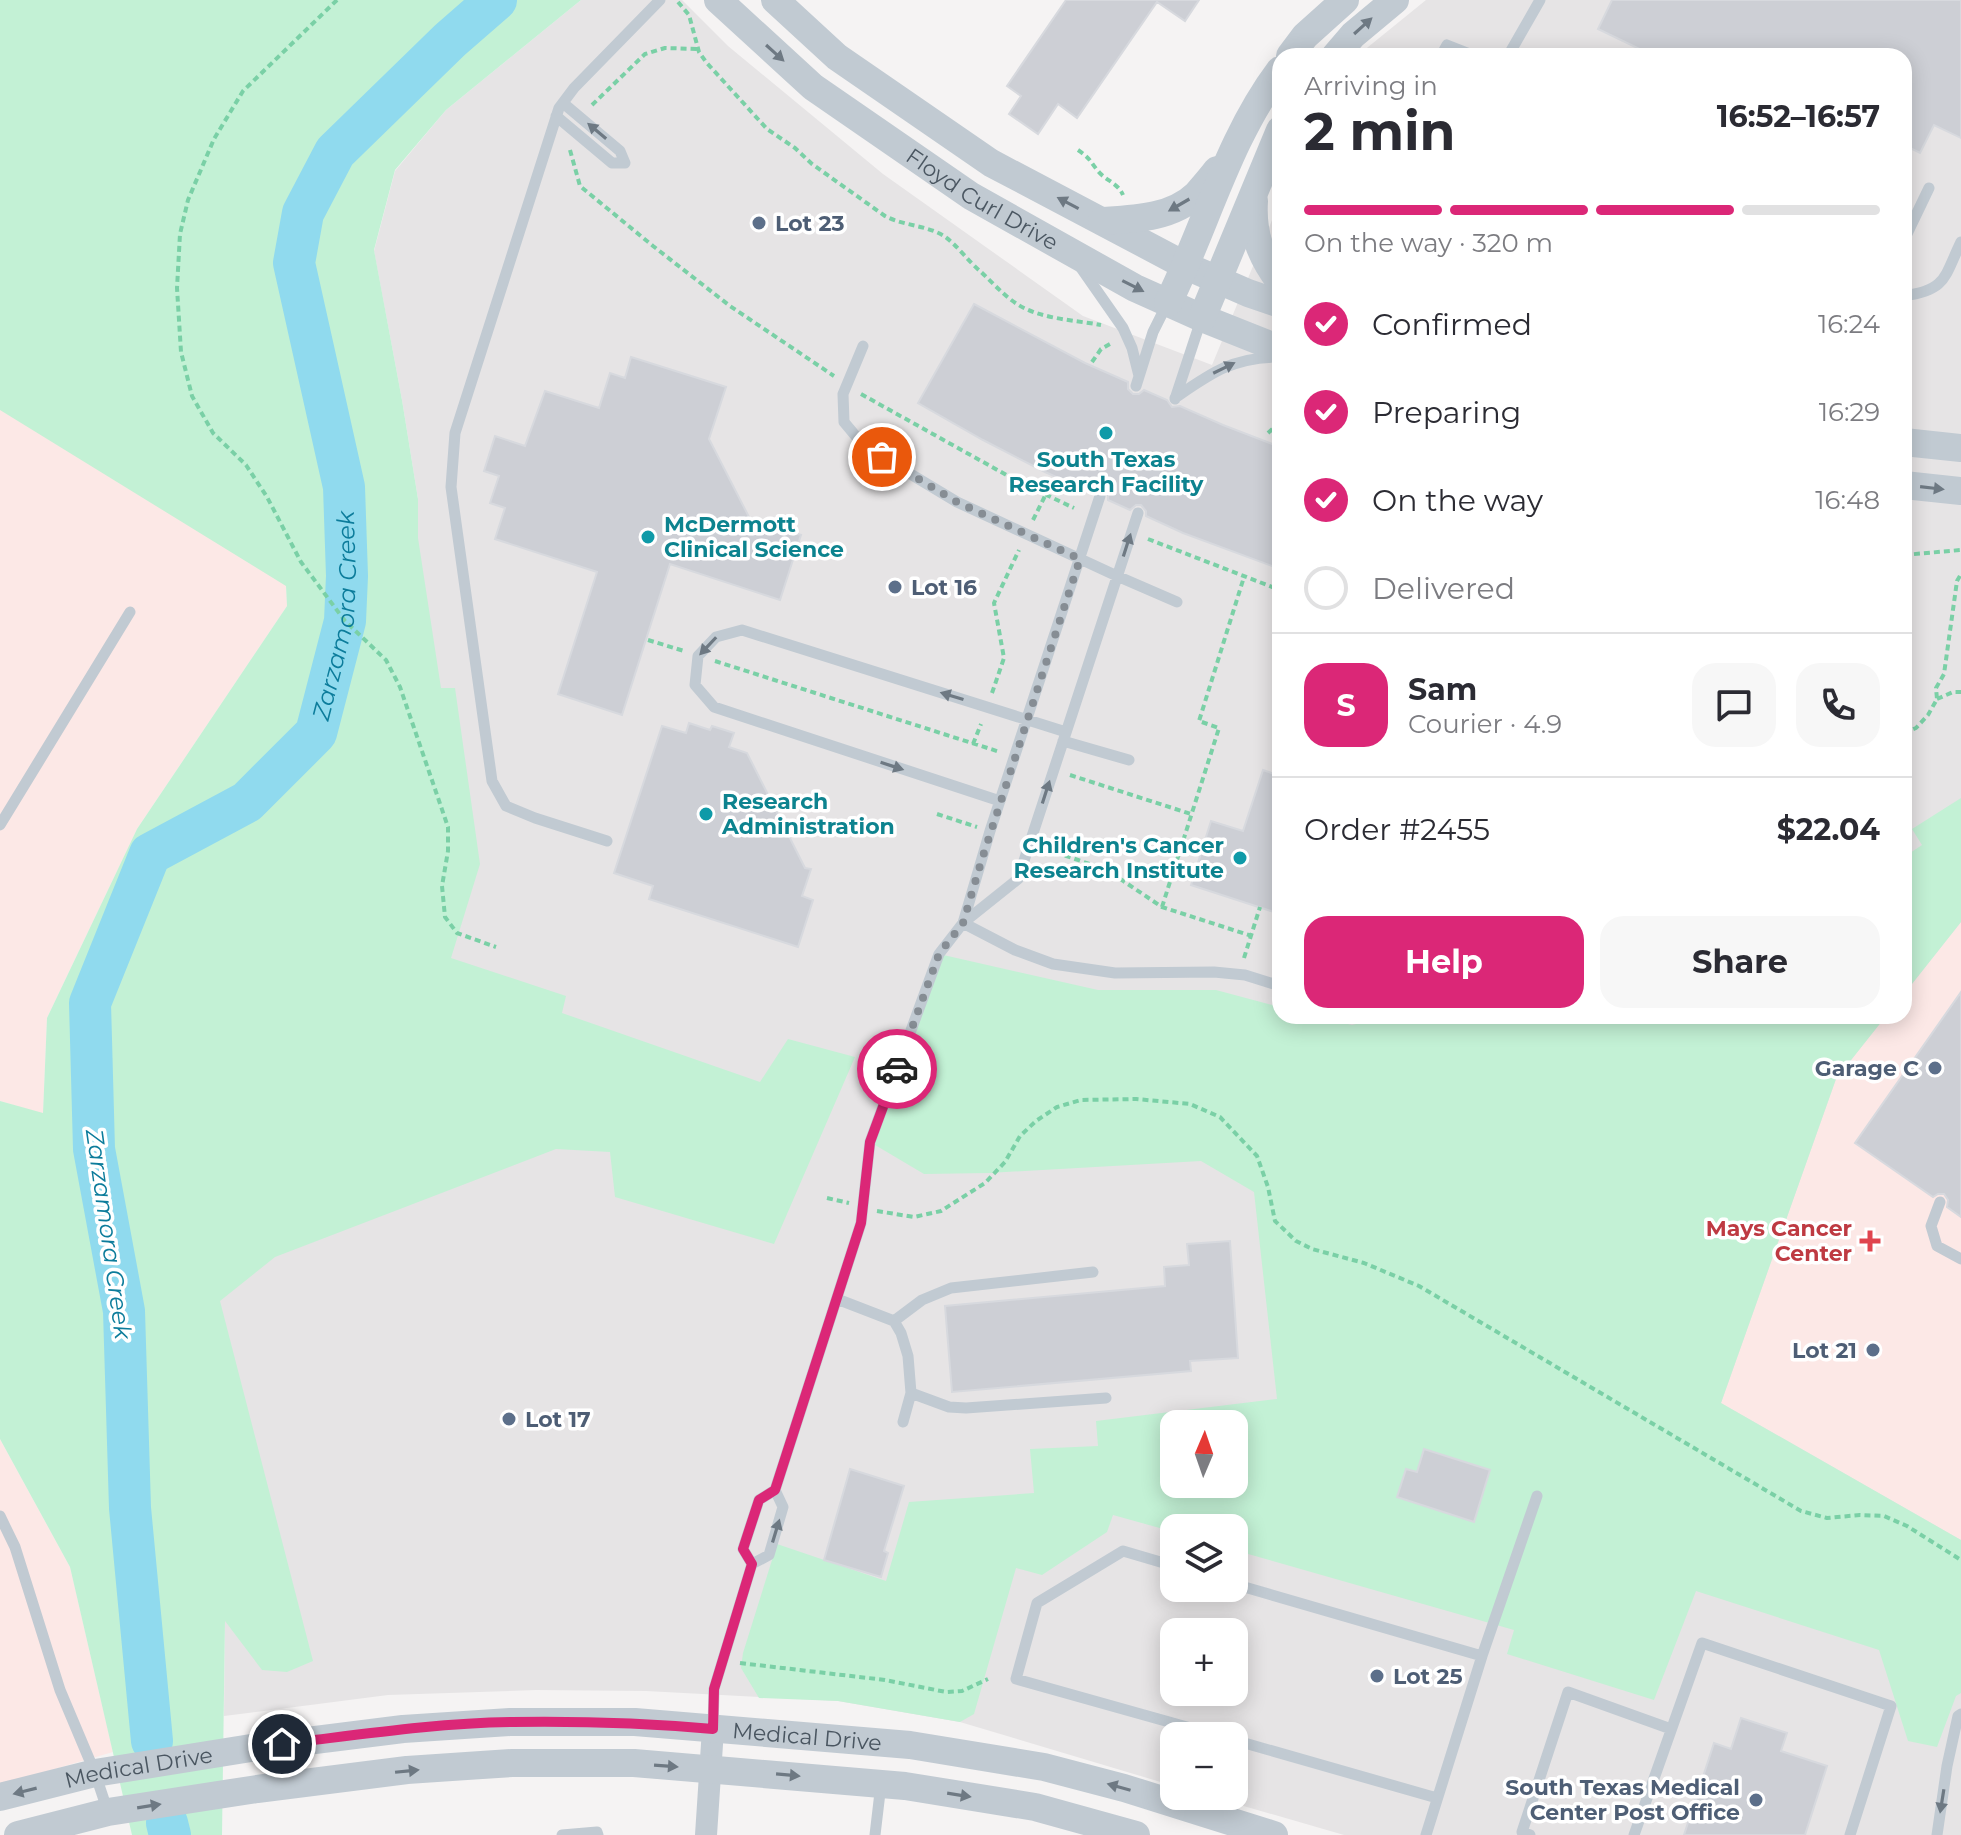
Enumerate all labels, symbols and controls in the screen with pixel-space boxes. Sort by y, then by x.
one-way arrow [1354,18,1373,36]
one-way arrow [766,43,785,61]
text: Arriving in [1304,70,1438,102]
text: 16:52–16:57 [1717,98,1880,135]
text: 2 min [1304,100,1456,163]
one-way arrow [587,123,607,140]
street label: Floyd Curl Drive [901,142,1063,256]
one-way arrow [1057,196,1079,210]
one-way arrow [1167,198,1190,212]
place label: Lot 23 [775,210,844,237]
marker: Lot 23 [750,214,768,232]
text: On the way · 320 m [1304,227,1553,259]
one-way arrow [1121,279,1144,292]
icon: check [1304,302,1348,346]
text: Confirmed [1372,306,1532,343]
text: 16:24 [1818,308,1880,340]
one-way arrow [1213,361,1236,375]
icon: check [1304,390,1348,434]
text: Preparing [1372,394,1521,431]
text: 16:29 [1819,396,1880,428]
pin [848,423,916,491]
marker: South Texas Research Facility [1097,424,1115,442]
icon: bag [860,435,904,479]
place label: South Texas Research Facility [1009,446,1204,498]
icon: check [1304,478,1348,522]
text: On the way [1372,482,1543,519]
one-way arrow [1920,482,1945,495]
text: 16:48 [1815,484,1880,516]
water label: Zarzamora Creek [305,509,362,724]
place label: McDermott Clinical Science [664,511,844,563]
marker: McDermott Clinical Science [639,528,657,546]
one-way arrow [1121,533,1134,557]
text: Delivered [1372,570,1515,607]
place label: Lot 16 [911,574,977,601]
marker: Lot 16 [886,578,904,596]
one-way arrow [699,636,717,655]
button: chat [1692,663,1776,747]
button: phone [1796,663,1880,747]
text: Sam [1408,671,1477,708]
text: S [1336,687,1356,724]
one-way arrow [940,690,964,702]
text: Courier · 4.9 [1408,708,1562,740]
one-way arrow [881,760,905,773]
one-way arrow [1040,780,1053,804]
place label: Research Administration [721,788,895,840]
marker: Research Administration [697,805,715,823]
text: Order #2455 [1304,811,1490,848]
text: $22.04 [1777,811,1880,848]
place label: Children's Cancer Research Institute [1013,832,1224,884]
marker: Children's Cancer Research Institute [1231,849,1249,867]
button: Help [1304,916,1584,1008]
button: Share [1600,916,1880,1008]
courier [857,1029,937,1109]
icon: car [875,1047,919,1091]
place label: Garage C [1815,1055,1919,1082]
marker: Garage C [1926,1059,1944,1077]
water label: Zarzamora Creek [80,1126,138,1343]
place label: Mays Cancer Center [1706,1215,1852,1267]
marker: Mays Cancer Center [1859,1230,1881,1252]
place label: Lot 21 [1792,1337,1857,1364]
marker: Lot 21 [1864,1341,1882,1359]
place label: Lot 17 [525,1406,591,1433]
marker: Lot 17 [500,1410,518,1428]
north arrow [1160,1410,1248,1498]
map controls [1160,1410,1248,1810]
button: layers [1160,1514,1248,1602]
one-way arrow [770,1519,783,1543]
button: + [1160,1618,1248,1706]
place label: Lot 25 [1393,1663,1463,1690]
marker: Lot 25 [1368,1667,1386,1685]
pin [248,1710,316,1778]
street label: Medical Drive [731,1717,883,1756]
icon: home [260,1722,304,1766]
button: − [1160,1722,1248,1810]
street label: Medical Drive [62,1741,215,1794]
one-way arrow [654,1760,679,1773]
one-way arrow [395,1764,420,1777]
one-way arrow [776,1769,801,1782]
place label: South Texas Medical Center Post Office [1505,1774,1740,1826]
one-way arrow [1106,1780,1130,1793]
one-way arrow [13,1785,38,1797]
one-way arrow [946,1789,971,1801]
one-way arrow [1935,1789,1948,1814]
marker: South Texas Medical Center Post Office [1747,1791,1765,1809]
one-way arrow [137,1799,162,1812]

